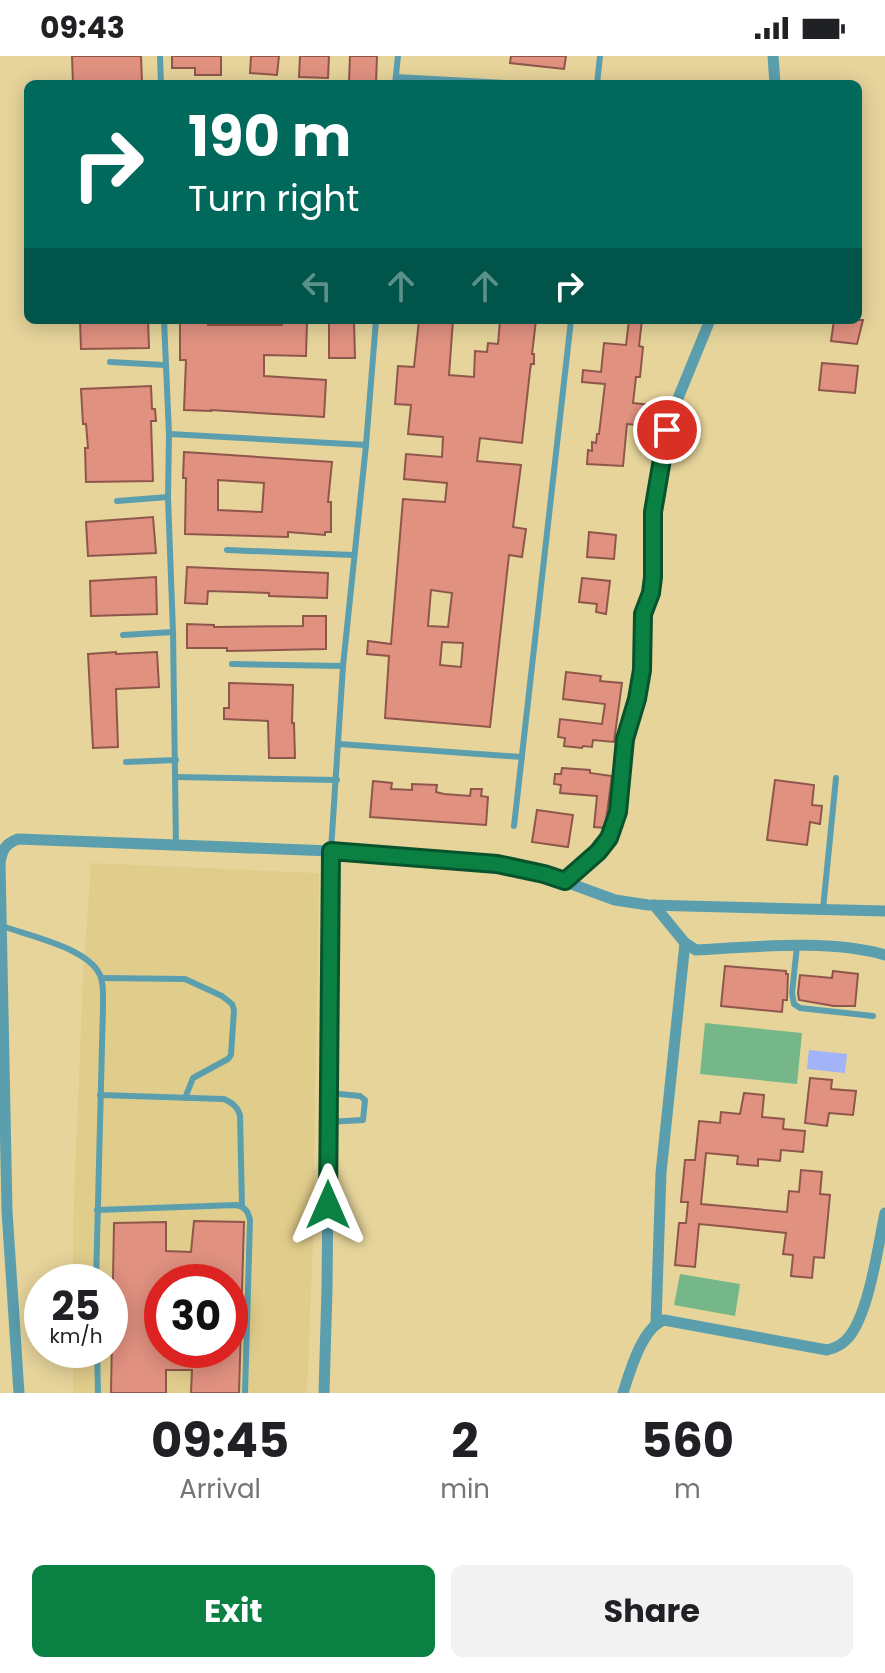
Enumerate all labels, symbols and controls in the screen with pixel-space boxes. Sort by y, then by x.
text: 09:43 [40,6,125,49]
text: 190 m [188,97,351,176]
icon: right [56,112,160,216]
text: Turn right [188,173,359,224]
icon: left [295,264,339,308]
icon: ahead [379,264,423,308]
icon: ahead [463,264,507,308]
icon: right [547,264,591,308]
pin [633,396,701,464]
icon: arrive [645,408,689,452]
position arrow [286,1163,370,1247]
speed limit sign: 30 [144,1264,248,1368]
text: 25 [52,1278,100,1334]
text: km/h [49,1322,103,1350]
text: 09:45 [151,1407,289,1474]
text: 2 [451,1407,479,1474]
text: 560 [641,1407,734,1474]
text: Arrival [179,1471,261,1507]
text: min [440,1471,490,1507]
text: m [674,1471,701,1507]
button: Exit [32,1565,435,1657]
button: Share [451,1565,853,1657]

